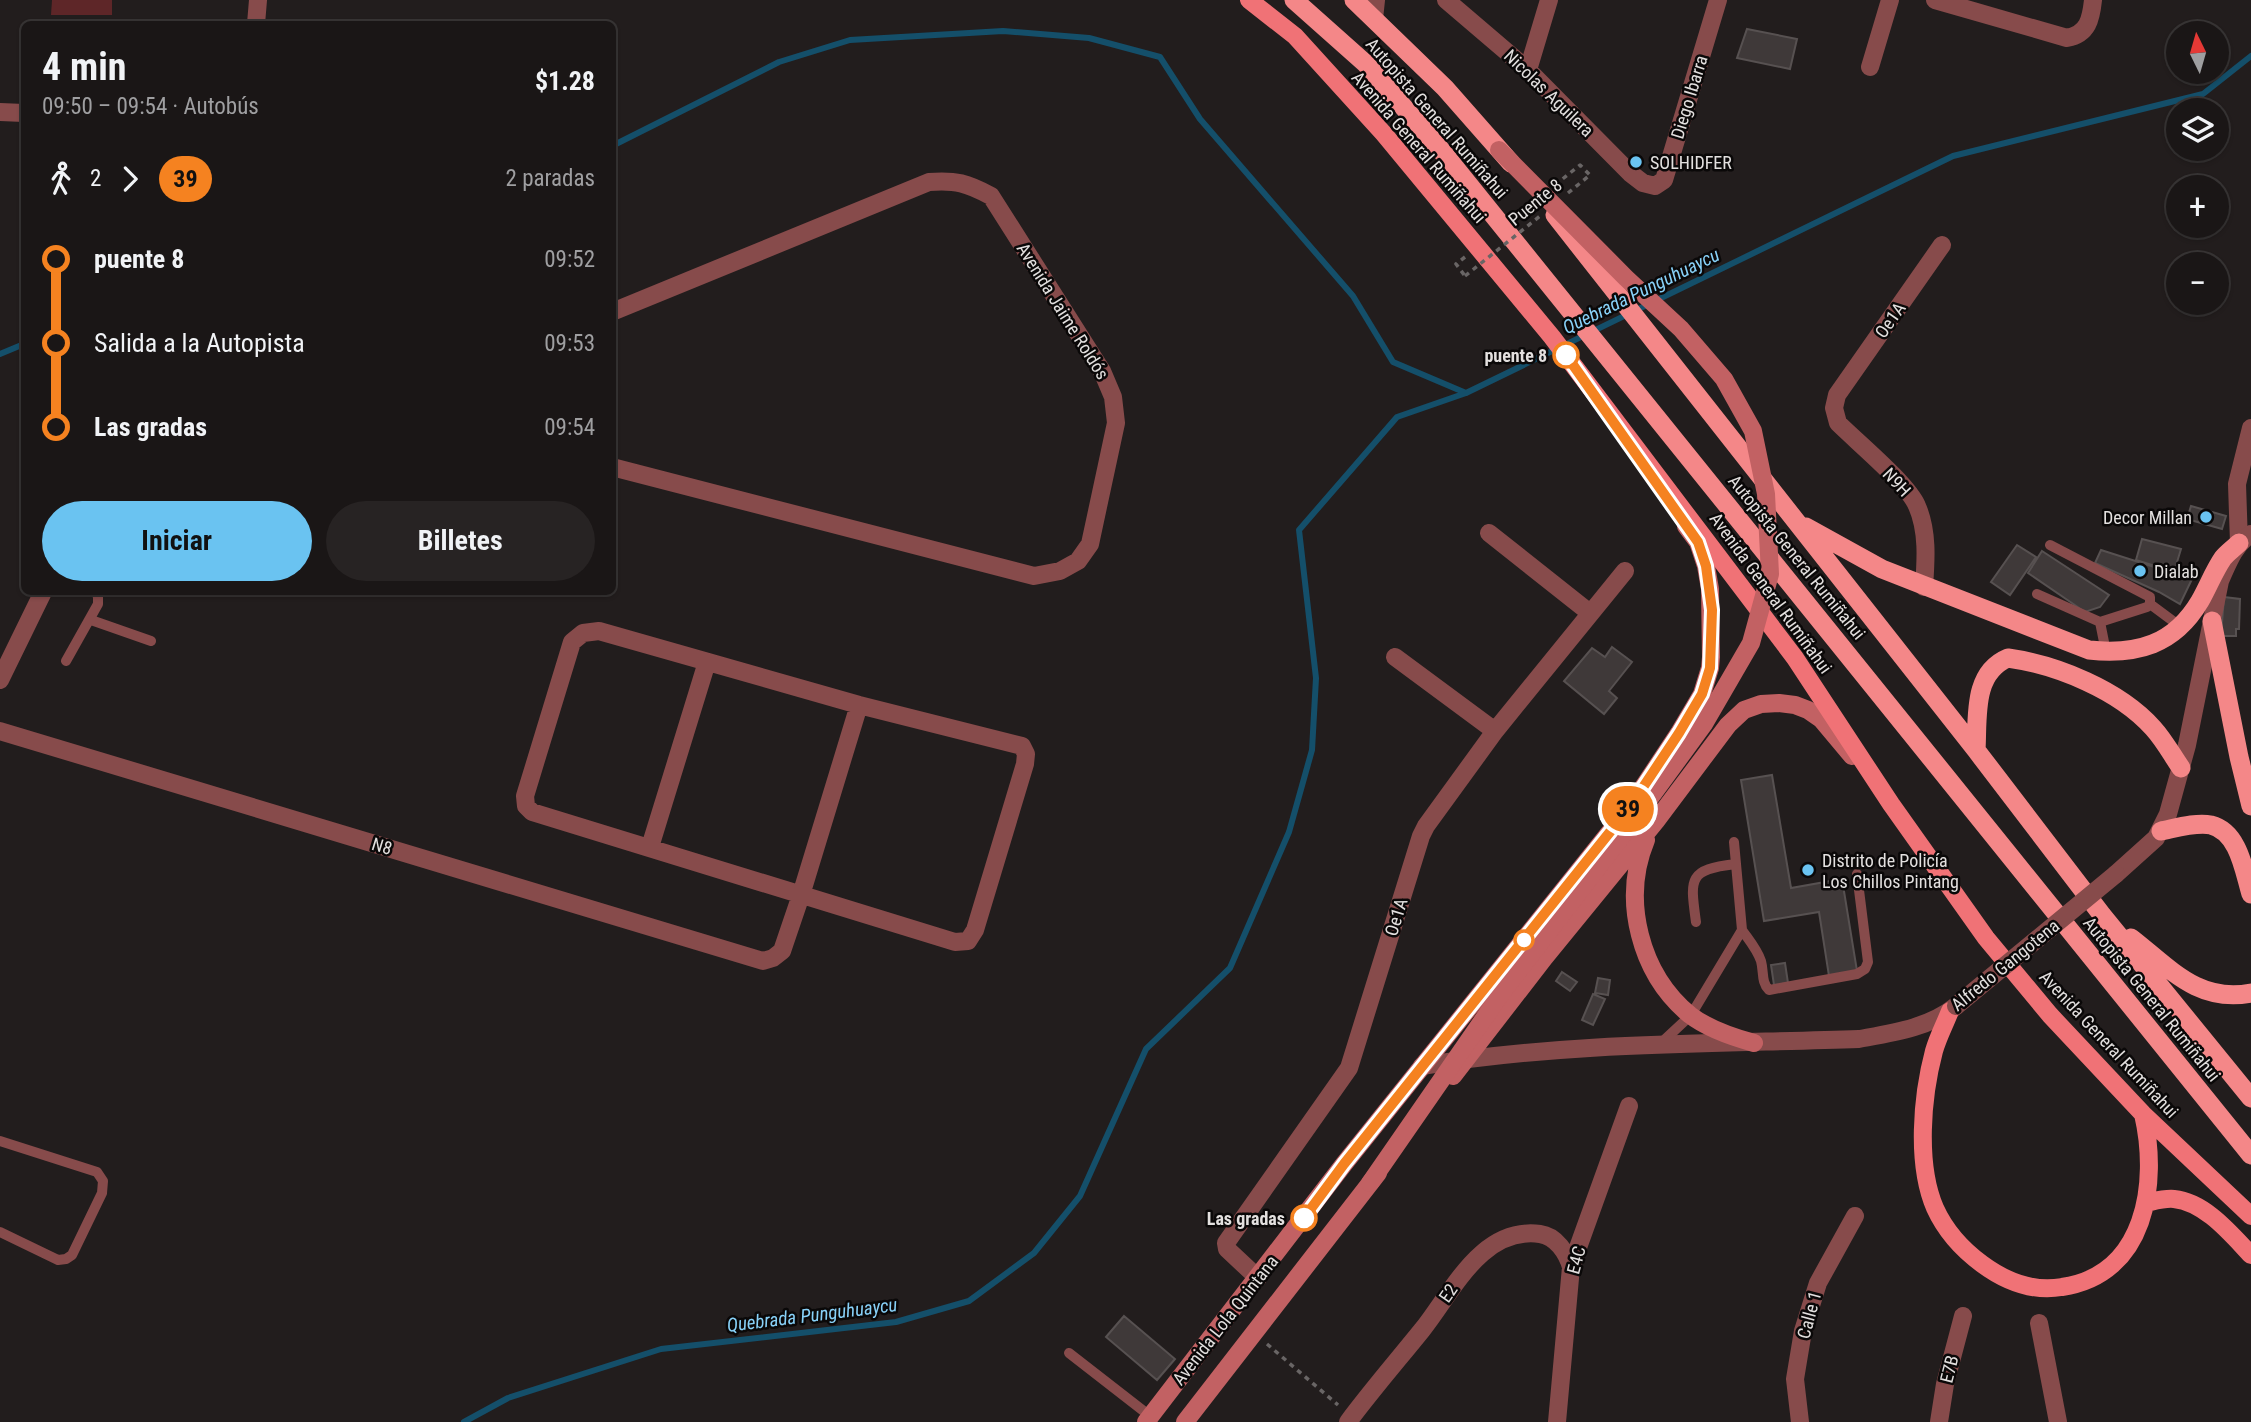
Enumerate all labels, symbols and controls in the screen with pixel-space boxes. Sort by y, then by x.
north arrow [2166,21,2230,84]
map controls [2166,21,2229,315]
street label: Autopista General Rumiñahui [1362,34,1512,202]
text: 4 min [42,45,126,89]
street label: Nicolas Aguilera [1500,45,1598,141]
street label: Diego Ibarra [1666,53,1712,141]
text: $1.28 [535,66,595,96]
street label: Avenida General Rumiñahui [1348,67,1490,227]
text: 09:50 – 09:54 · Autobús [42,93,259,120]
button: layers [2166,98,2229,161]
place label: SOLHIDFER [1650,152,1732,173]
marker: SOLHIDFER [1628,154,1644,170]
icon: walk [42,160,80,198]
icon: forward [111,160,149,198]
text: 2 [90,165,101,192]
text: 39 [173,165,198,193]
text: 2 paradas [506,165,595,192]
street label: Puente 8 [1504,174,1566,230]
button: + [2166,175,2229,238]
street label: Avenida Jaime Roldós [1013,239,1113,383]
water label: Quebrada Punguhuaycu [1559,243,1723,339]
text: puente 8 [94,244,184,274]
text: 09:52 [544,246,595,273]
button: − [2166,252,2229,315]
street label: Oe1A [1870,298,1910,342]
text: Salida a la Autopista [94,328,305,358]
text: 09:53 [544,330,595,357]
marker: puente 8 [1553,342,1579,368]
place label: puente 8 [1484,345,1547,366]
text: Las gradas [94,412,207,442]
text: 09:54 [544,414,595,441]
street label: N9H [1879,463,1915,501]
street label: Autopista General Rumiñahui [1724,471,1870,643]
button: Iniciar [42,501,312,581]
button: Billetes [326,501,595,581]
place label: Decor Millan [2103,507,2192,528]
street label: Avenida General Rumiñahui [1706,509,1836,677]
marker: Decor Millan [2198,509,2214,525]
place label: Dialab [2154,561,2199,582]
marker: Dialab [2132,563,2148,579]
line badge: 39 [1596,786,1660,832]
text: 39 [1616,795,1640,823]
street label: N8 [369,833,395,859]
place label: Distrito de Policía Los Chillos Pintang [1822,850,1959,892]
marker: Distrito de Policía Los Chillos Pintang [1800,862,1816,878]
street label: Oe1A [1380,895,1412,938]
street label: Autopista General Rumiñahui [2079,913,2225,1085]
street label: Alfredo Gangotena [1947,915,2063,1015]
unlabelled marker [1514,930,1534,950]
street label: Avenida General Rumiñahui [2035,966,2183,1122]
marker: Las gradas [1291,1205,1317,1231]
place label: Las gradas [1207,1208,1285,1229]
street label: E4C [1562,1244,1590,1276]
street label: Avenida Lola Quintana [1168,1251,1282,1389]
street label: E2 [1434,1280,1462,1306]
street label: Calle 1 [1793,1289,1825,1341]
water label: Quebrada Punguhuaycu [725,1293,899,1337]
street label: E7B [1935,1353,1963,1385]

